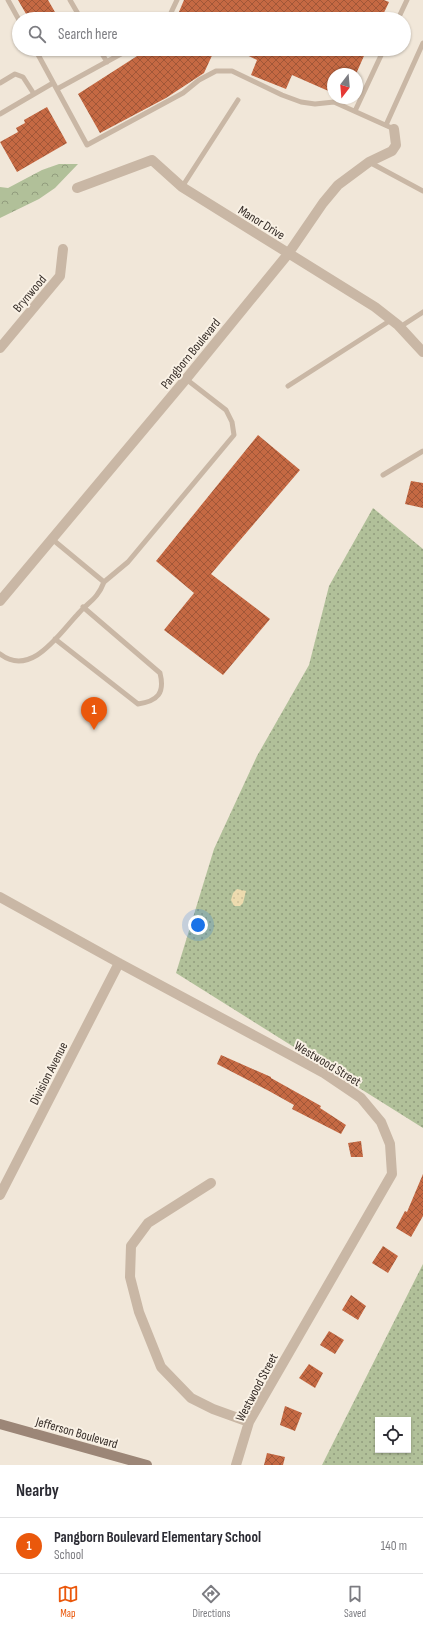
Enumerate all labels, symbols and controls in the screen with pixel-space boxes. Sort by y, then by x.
search box [12,12,411,56]
icon: search [26,23,48,45]
text: Search here [58,25,118,44]
north arrow [327,68,363,104]
street label: Manor Drive [235,202,288,243]
street label: Brynwood [10,272,50,316]
street label: Pangborn Boulevard [157,315,224,392]
pin: 1 [81,697,107,730]
your location [188,915,208,935]
street label: Westwood Street [291,1038,364,1090]
street label: Division Avenue [26,1039,71,1107]
street label: Westwood Street [232,1351,282,1424]
street label: Jefferson Boulevard [33,1413,120,1452]
map controls [375,1417,411,1453]
button: locate [375,1417,411,1453]
text: Nearby [16,1481,59,1501]
text: Pangborn Boulevard Elementary School [54,1528,261,1547]
text: 1 [26,1538,32,1554]
text: 140 m [381,1538,407,1554]
text: School [54,1547,84,1563]
tab: Map [57,1583,79,1620]
tab: Directions [193,1583,230,1620]
tab: Saved [344,1583,366,1620]

